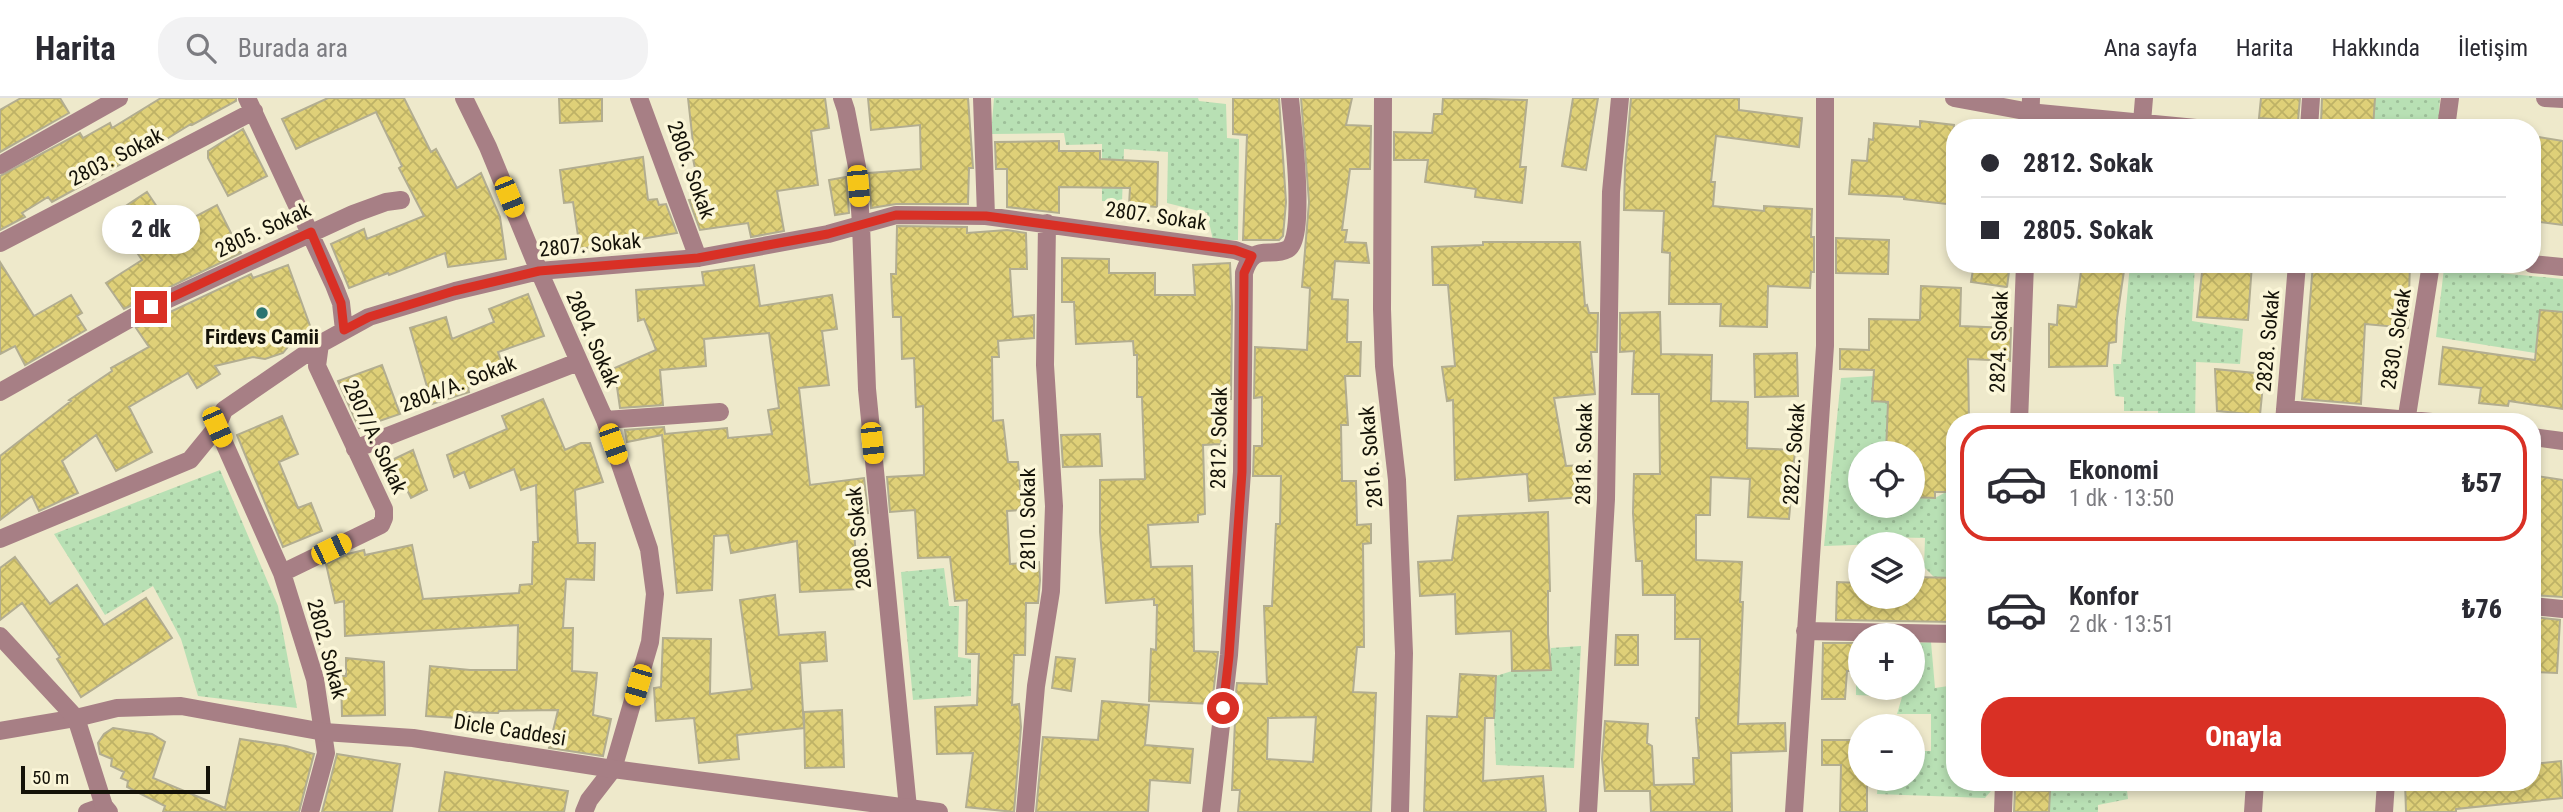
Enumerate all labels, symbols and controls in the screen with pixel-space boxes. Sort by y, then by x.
search box [158,17,648,80]
text: Harita [35,29,116,68]
icon: search [182,29,220,67]
text: Burada ara [238,33,348,63]
text: Ana sayfa [2104,34,2198,62]
text: Harita [2236,34,2293,62]
text: Hakkında [2331,34,2420,62]
text: İletişim [2458,34,2528,62]
street label: 2806. Sokak [662,118,720,223]
street label: 2803. Sokak [65,123,167,191]
text: 2812. Sokak [2023,148,2153,178]
car [846,164,871,208]
car [492,174,527,220]
street label: 2805. Sokak [212,197,315,262]
street label: 2807. Sokak [1104,197,1209,235]
callout: 2 dk [102,206,200,254]
text: 2805. Sokak [2023,215,2153,245]
text: 2 dk [131,216,171,243]
street label: 2807. Sokak [538,229,643,261]
street label: 2830. Sokak [2376,286,2416,391]
street label: 2804. Sokak [561,287,625,391]
street label: 2828. Sokak [2252,288,2284,393]
street label: 2824. Sokak [1985,290,2013,394]
route end [135,291,167,323]
marker: Firdevs Camii [254,305,270,321]
place label: Firdevs Camii [205,325,319,349]
street label: 2804/A. Sokak [397,351,520,417]
street label: 2807/A. Sokak [338,377,412,498]
street label: 2812. Sokak [1206,386,1232,489]
street label: 2818. Sokak [1571,402,1597,505]
street label: 2822. Sokak [1778,402,1810,506]
car [199,404,236,450]
street label: 2816. Sokak [1355,404,1387,509]
car [597,421,630,467]
car [860,421,885,465]
map controls [1848,441,1925,791]
button: locate [1848,441,1925,518]
icon: car [1985,452,2048,515]
text: Ekonomi [2069,455,2159,485]
street label: 2810. Sokak [1016,467,1040,570]
text: ₺57 [2461,468,2502,498]
street label: 2808. Sokak [842,485,876,590]
text: 1 dk · 13:50 [2069,485,2174,512]
car [308,530,355,568]
button: layers [1848,532,1925,609]
icon: car [1985,578,2048,641]
text: Konfor [2069,581,2139,611]
text: ₺76 [2461,594,2502,624]
street label: 2802. Sokak [302,597,352,702]
text: 2 dk · 13:51 [2069,611,2174,638]
button: + [1848,623,1925,700]
car [623,662,654,708]
route start [1207,692,1239,724]
button: Onayla [1981,697,2506,777]
street label: Dicle Caddesi [452,709,568,751]
button: − [1848,714,1925,791]
scale bar [21,763,210,795]
text: 50 m [32,766,69,789]

